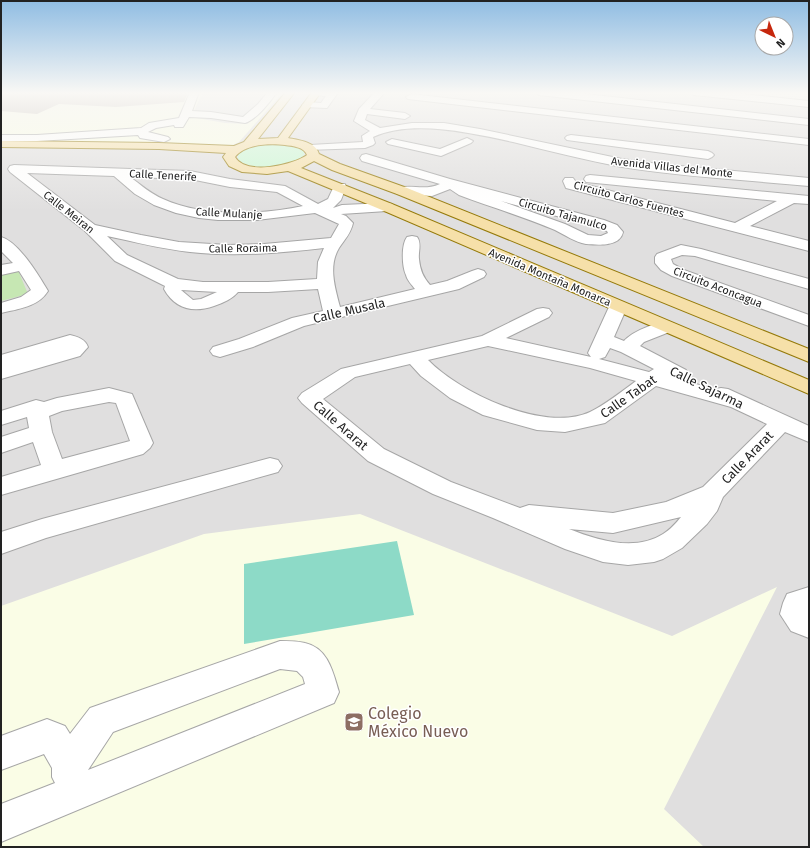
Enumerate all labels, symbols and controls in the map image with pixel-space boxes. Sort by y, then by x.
north arrow [754,16,794,56]
text: N [773,36,788,50]
street label: Avenida Villas del Monte [611,155,733,180]
street label: Calle Tenerife [129,167,197,184]
street label: Circuito Carlos Fuentes [572,178,685,220]
street label: Calle Meiran [41,188,97,236]
street label: Circuito Tajamulco [517,196,609,233]
street label: Calle Mulanje [195,205,263,222]
street label: Calle Roraima [209,241,277,256]
street label: Avenida Montaña Monarca [487,246,613,309]
street label: Circuito Aconcagua [672,265,764,310]
street label: Calle Musala [312,295,387,326]
street label: Calle Sajarma [667,363,746,412]
street label: Calle Tabat [597,372,659,421]
street label: Calle Ararat [310,398,371,453]
street label: Calle Ararat [718,428,776,487]
place label: Colegio México Nuevo [368,704,468,741]
school or university icon: Colegio México Nuevo [343,711,365,733]

